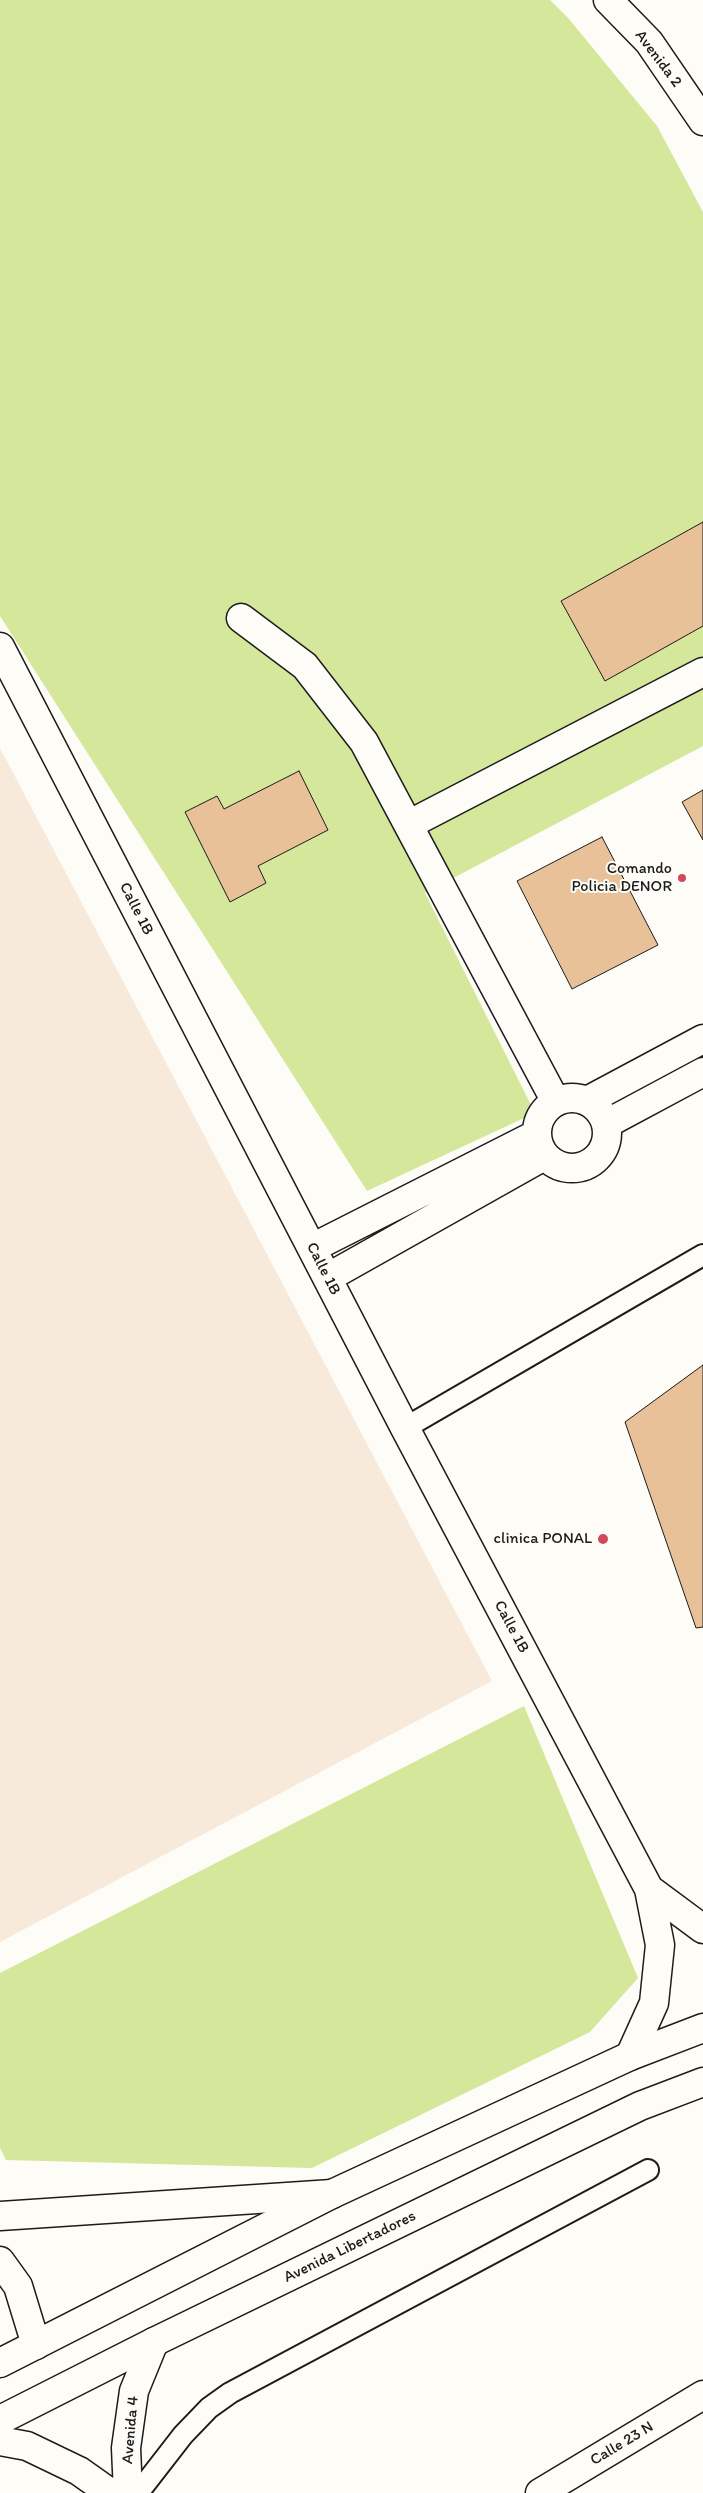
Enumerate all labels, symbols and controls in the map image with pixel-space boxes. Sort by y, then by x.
street label: Avenida 2 [630,27,686,91]
place label: Comando Policia DENOR [572,859,672,897]
marker: Comando Policia DENOR [676,872,688,884]
street label: Calle 1B [115,879,157,939]
street label: Calle 1B [302,1239,344,1299]
place label: clinica PONAL [493,1529,592,1549]
marker: clinica PONAL [596,1532,610,1546]
street label: Calle 1B [489,1597,533,1657]
street label: Avenida Libertadores [281,2207,419,2287]
street label: Avenida 4 [118,2395,144,2465]
street label: Calle 23 N [587,2418,657,2470]

